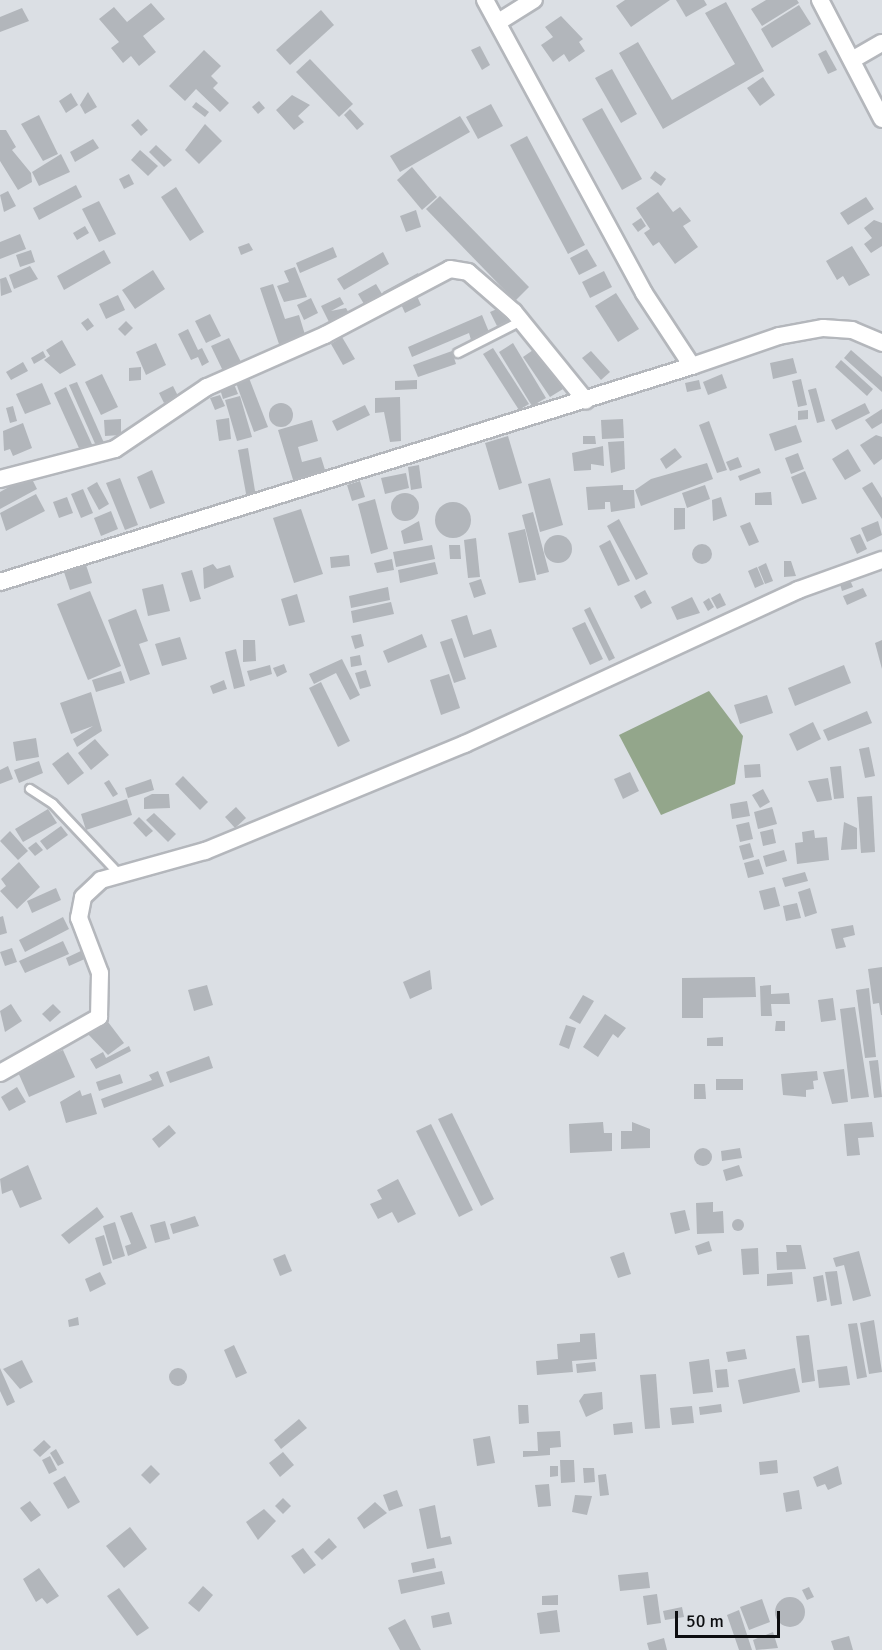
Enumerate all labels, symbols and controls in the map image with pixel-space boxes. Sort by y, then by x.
scale bar [678,1599,783,1637]
text: 50 m [686,1610,724,1632]

